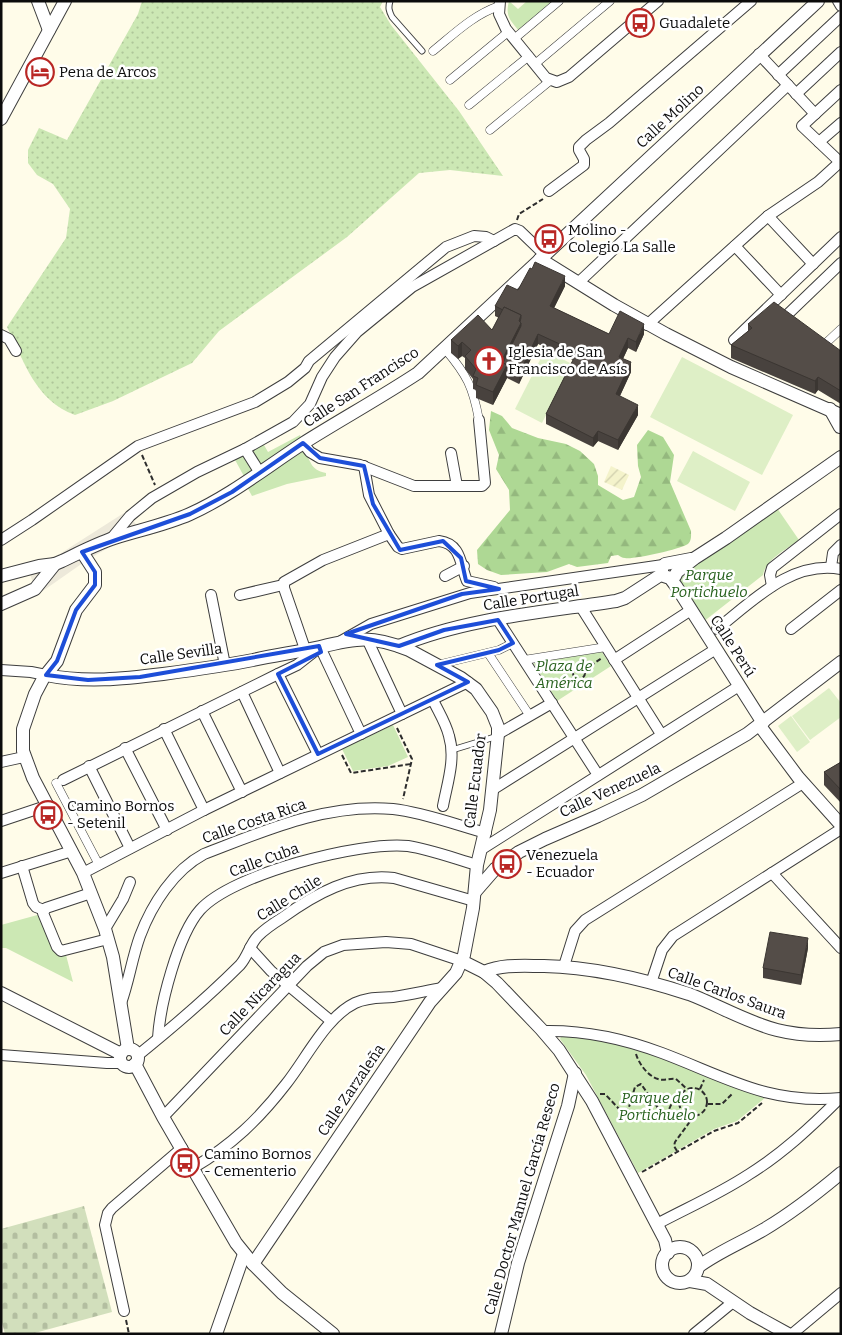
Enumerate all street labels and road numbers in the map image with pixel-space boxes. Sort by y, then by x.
street label: Calle Molino [632,80,708,152]
street label: Calle San Francisco [300,343,422,431]
street label: Calle Portugal [482,582,580,614]
street label: Calle Perú [706,612,760,680]
street label: Calle Sevilla [139,639,223,669]
street label: Calle Ecuador [460,732,490,830]
street label: Calle Venezuela [556,759,664,821]
street label: Calle Costa Rica [200,795,308,847]
street label: Calle Cuba [227,839,301,881]
street label: Calle Chile [253,871,325,925]
street label: Calle Nicaragua [215,948,305,1040]
street label: Calle Carlos Saura [665,963,789,1023]
street label: Calle Zarzaleña [314,1041,388,1139]
street label: Calle Doctor Manuel García Reseco [480,1081,564,1317]

